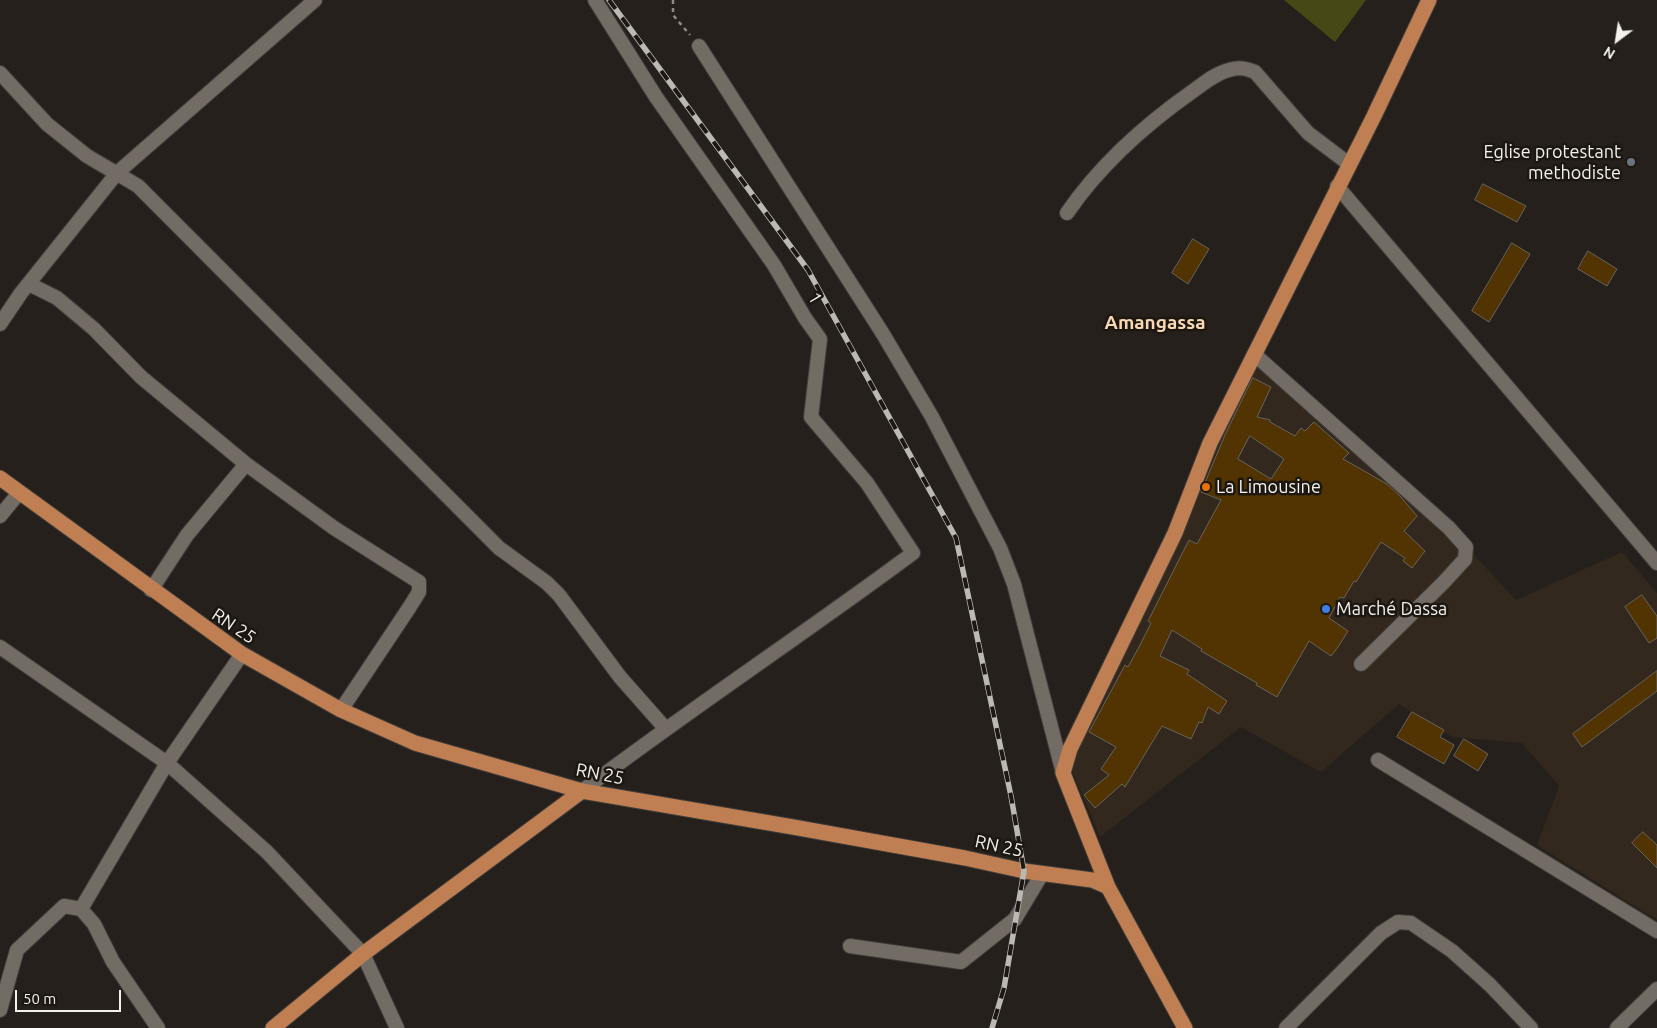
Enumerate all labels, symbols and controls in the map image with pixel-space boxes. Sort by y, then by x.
north arrow [1592,15,1642,65]
text: N [1601,43,1618,62]
place label: Eglise protestant methodiste [1484,141,1621,183]
marker: Eglise protestant methodiste [1625,156,1637,168]
street label: 1 [803,288,827,308]
district label: Amangassa [1105,312,1205,334]
place label: La Limousine [1216,476,1321,498]
marker: La Limousine [1200,481,1212,493]
place label: Marché Dassa [1336,598,1447,620]
street label: RN 25 [208,603,260,649]
marker: Marché Dassa [1320,603,1332,615]
street label: RN 25 [574,759,626,789]
street label: RN 25 [973,830,1025,862]
scale bar [18,980,124,1012]
text: 50 m [23,990,56,1007]

